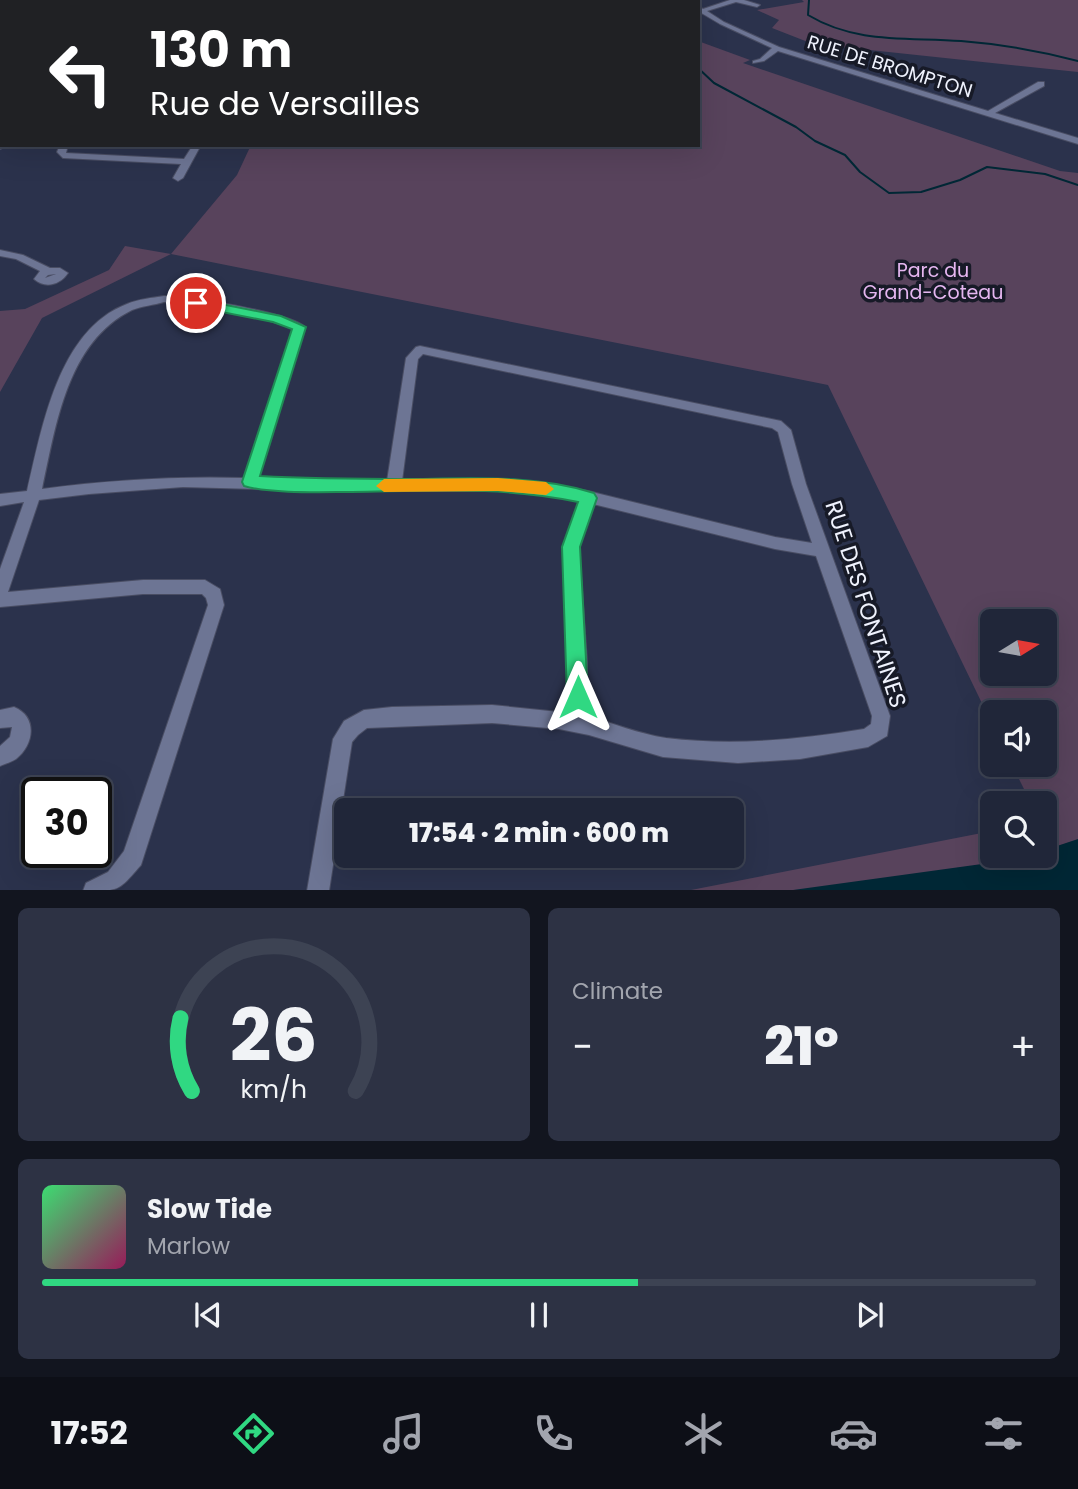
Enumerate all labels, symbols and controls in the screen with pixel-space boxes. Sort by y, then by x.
text: 130 m [150,16,292,84]
icon: left [35,28,126,119]
street label: RUE DE BROMPTON [804,28,976,104]
text: Rue de Versailles [150,81,420,126]
park label: Parc du Grand-Coteau [863,257,1003,306]
pin [166,273,226,333]
icon: arrive [177,284,215,322]
street label: RUE DES FONTAINES [817,496,915,712]
north arrow [980,609,1057,686]
map controls [980,609,1057,868]
position arrow [541,660,615,734]
button: sound [980,700,1057,777]
speed limit sign: 30 [21,777,112,868]
button: search [980,791,1057,868]
text: 17:54 · 2 min · 600 m [409,815,669,851]
text: Climate [572,975,663,1007]
text: 26 [230,985,318,1086]
text: 21° [764,1010,839,1083]
text: − [572,1020,593,1073]
text: + [1010,1020,1036,1073]
text: km/h [241,1071,307,1106]
text: Slow Tide [147,1191,272,1227]
text: Marlow [147,1230,230,1262]
icon: previous [189,1296,227,1334]
icon: pause [520,1296,558,1334]
icon: next [851,1296,889,1334]
icon: directions [229,1409,278,1458]
icon: music [379,1409,428,1458]
icon: phone [529,1409,578,1458]
icon: climate [679,1409,728,1458]
icon: car [829,1409,878,1458]
icon: filters [979,1409,1028,1458]
text: 17:52 [50,1410,128,1455]

